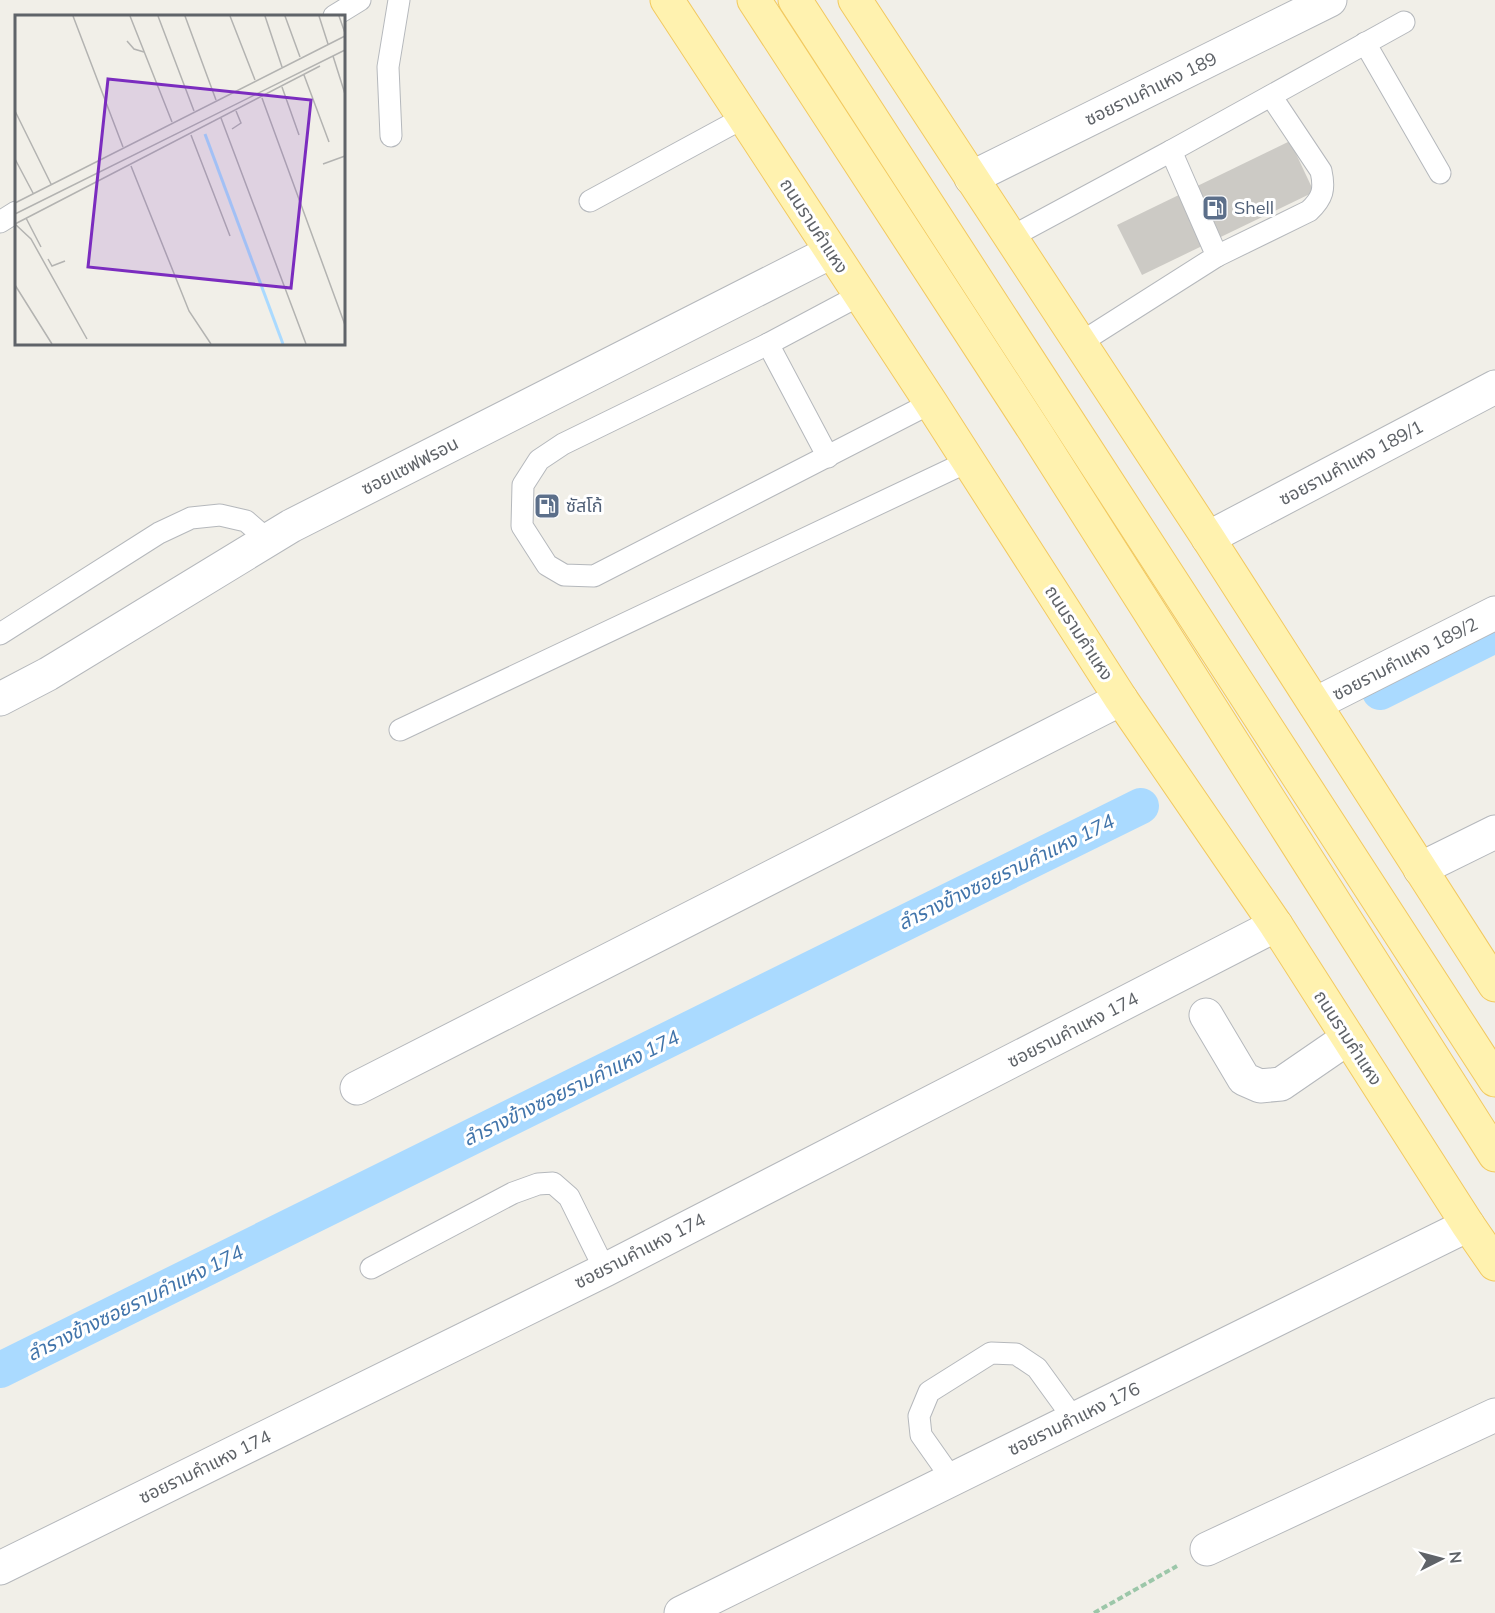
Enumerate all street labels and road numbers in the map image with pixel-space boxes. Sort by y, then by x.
street label: ซอยรามคำแหง 189 [1081,47,1221,130]
street label: ถนนรามคำแหง [775,174,854,278]
street label: ซอยรามคำแหง 189/1 [1275,415,1427,510]
street label: ซอยแซฟฟรอน [357,431,462,500]
street label: ถนนรามคำแหง [1040,581,1119,685]
street label: ซอยรามคำแหง 189/2 [1328,612,1481,705]
street label: ถนนรามคำแหง [1309,986,1388,1090]
street label: ซอยรามคำแหง 174 [1003,987,1142,1073]
street label: ซอยรามคำแหง 174 [570,1208,709,1294]
street label: ซอยรามคำแหง 176 [1004,1377,1144,1460]
street label: ซอยรามคำแหง 174 [135,1425,275,1508]

